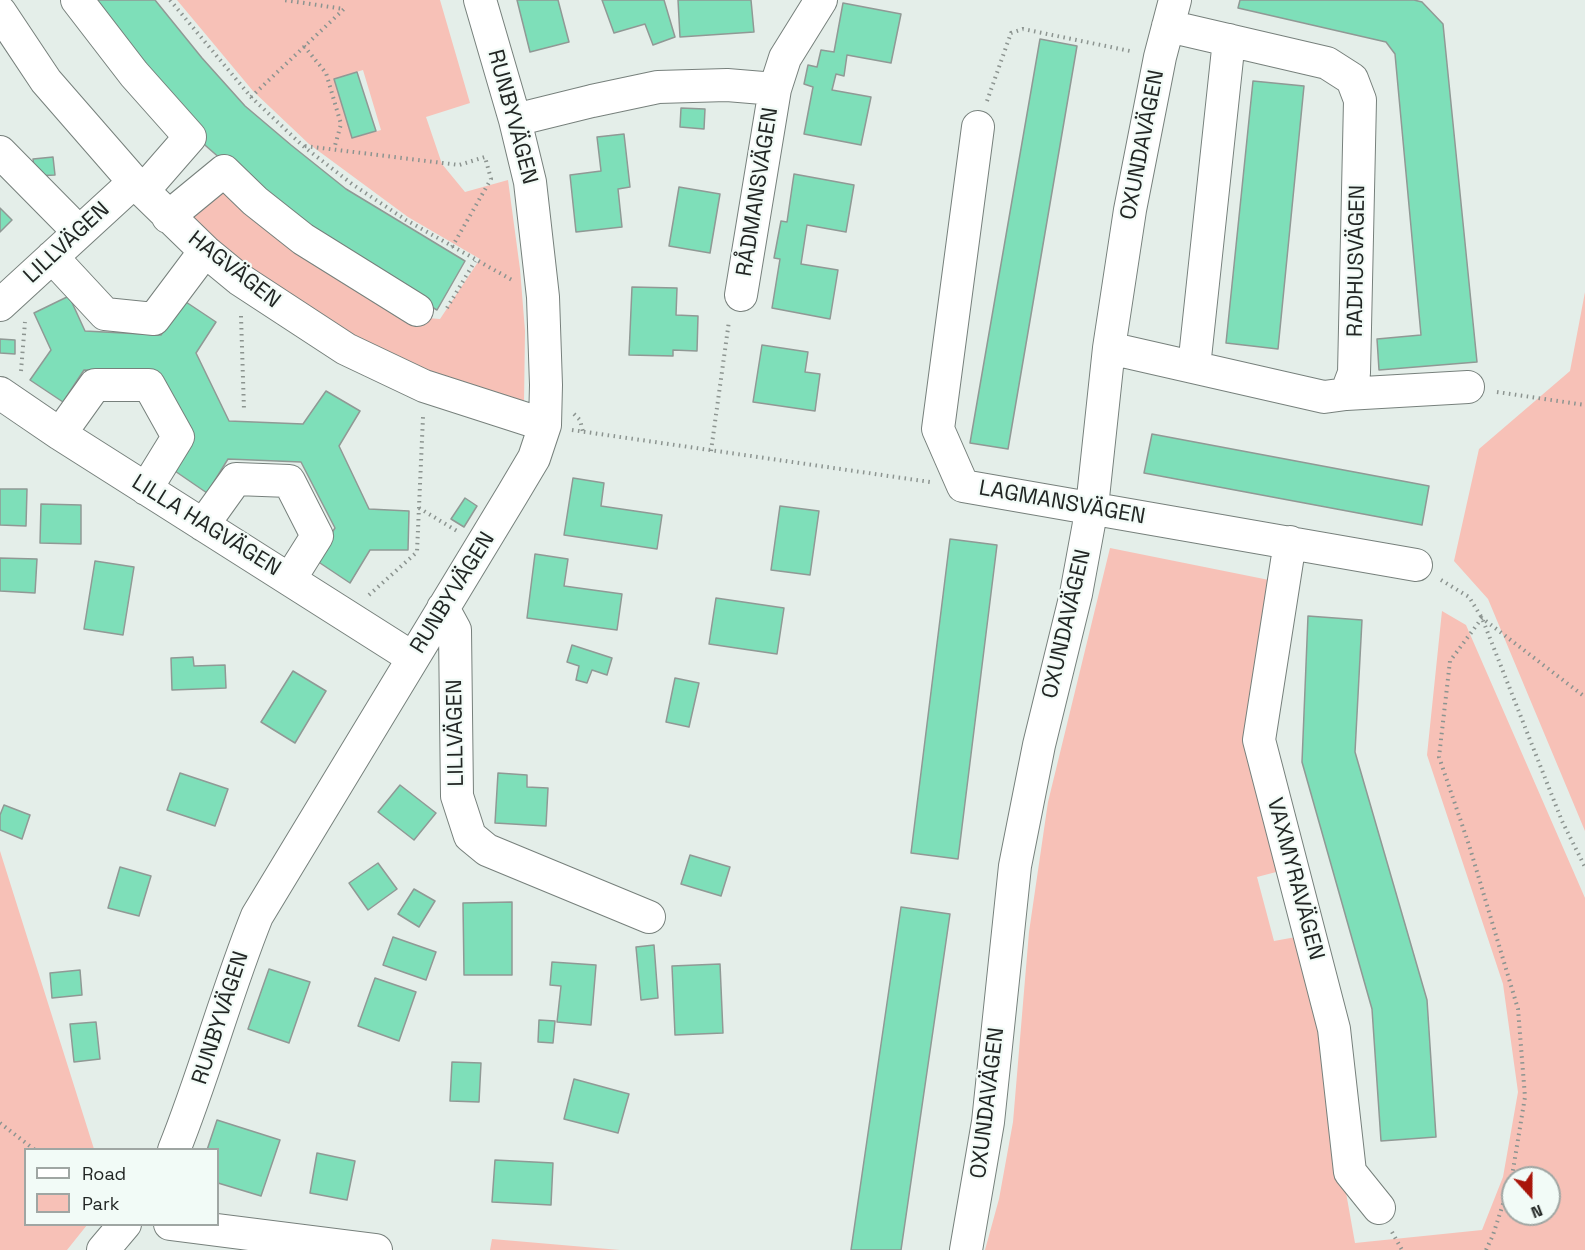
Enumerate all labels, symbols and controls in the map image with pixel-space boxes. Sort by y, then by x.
street label: RUNBYVÄGEN [481,47,543,187]
street label: OXUNDAVÄGEN [1116,68,1170,222]
street label: RÅDMANSVÄGEN [732,106,784,278]
street label: RADHUSVÄGEN [1342,185,1372,337]
street label: LILLVÄGEN [19,197,115,289]
street label: HAGVÄGEN [183,226,285,314]
street label: LILLA HAGVÄGEN [127,470,285,582]
street label: LAGMANSVÄGEN [977,475,1147,531]
street label: RUNBYVÄGEN [405,527,501,659]
street label: OXUNDAVÄGEN [1037,547,1097,701]
street label: LILLVÄGEN [442,679,470,787]
street label: VAXMYRAVÄGEN [1261,795,1329,963]
street label: RUNBYVÄGEN [187,948,255,1088]
street label: OXUNDAVÄGEN [966,1026,1010,1180]
legend [24,1148,219,1226]
text: Road [82,1162,126,1185]
north arrow [1501,1166,1561,1226]
text: Park [82,1192,119,1215]
text: N [1528,1200,1546,1223]

